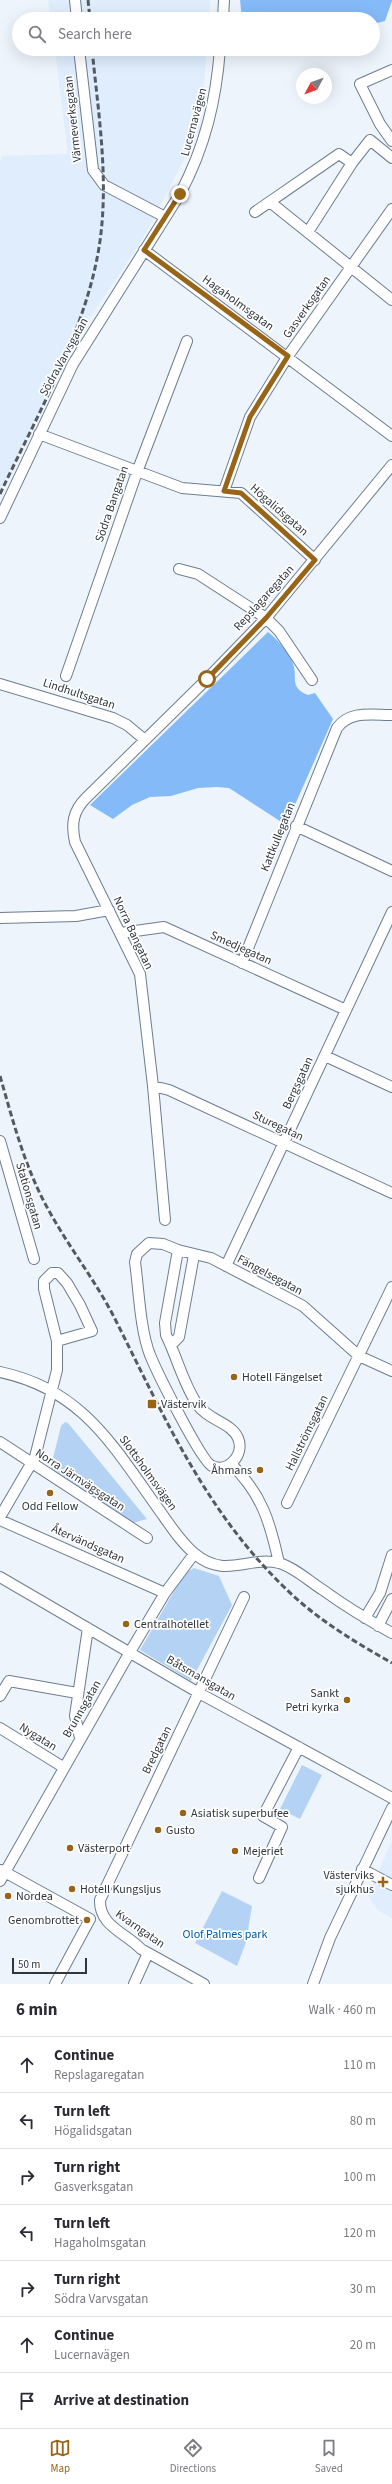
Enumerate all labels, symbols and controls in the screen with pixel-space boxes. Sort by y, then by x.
search box [12,12,380,56]
icon: search [26,23,48,45]
text: Search here [58,24,132,45]
north arrow [296,68,332,104]
street label: Värmeverksgatan [60,75,86,163]
street label: Lucernavägen [177,86,211,158]
route end [171,185,189,203]
street label: Hagaholmsgatan [199,271,277,335]
street label: Gasverksgatan [279,272,335,342]
street label: Södra Varvsgatan [35,315,93,399]
street label: Södra Bangatan [91,464,133,544]
street label: Högalidsgatan [246,480,312,540]
street label: Repslagaregatan [230,561,298,635]
route start [198,670,216,688]
street label: Lindhultsgatan [41,674,117,714]
street label: Kattkullegatan [256,800,300,874]
street label: Norra Bangatan [109,894,157,972]
street label: Smedjegatan [207,927,275,969]
street label: Bergsgatan [278,1054,318,1112]
street label: Sturegatan [250,1107,306,1145]
street label: Stationsgatan [11,1160,47,1232]
street label: Fängelsegatan [234,1251,306,1299]
place label: Hotell Fängelset [242,1369,322,1386]
marker: Hotell Fängelset [229,1372,239,1382]
street label: Hallströmsgatan [281,1392,333,1474]
place label: Västervik [161,1396,207,1413]
marker: Västervik [146,1398,158,1410]
street label: Slottsholmsvägen [115,1432,181,1514]
street label: Norra Järnvägsgatan [32,1445,128,1515]
place label: Åhmans [211,1462,252,1479]
marker: Åhmans [255,1465,265,1475]
marker: Odd Fellow [45,1488,55,1498]
place label: Odd Fellow [22,1498,79,1515]
street label: Återvändsgatan [49,1520,127,1568]
place label: Centralhotellet [134,1616,209,1633]
marker: Centralhotellet [121,1619,131,1629]
street label: Båtsmansgatan [163,1651,239,1705]
street label: Brunnsgatan [59,1677,105,1741]
place label: Sankt Petri kyrka [286,1685,339,1716]
marker: Sankt Petri kyrka [342,1695,352,1705]
street label: Nygatan [16,1719,60,1755]
street label: Bredgatan [138,1723,176,1777]
place label: Asiatisk superbufee [191,1805,289,1822]
marker: Asiatisk superbufee [178,1808,188,1818]
place label: Gusto [166,1822,195,1839]
marker: Gusto [153,1825,163,1835]
place label: Västerport [78,1840,130,1857]
marker: Västerport [65,1843,75,1853]
place label: Mejeriet [243,1843,284,1860]
marker: Mejeriet [230,1846,240,1856]
place label: Västerviks sjukhus [323,1867,374,1898]
marker: Västerviks sjukhus [377,1876,389,1888]
place label: Hotell Kungsljus [80,1881,161,1898]
marker: Hotell Kungsljus [67,1884,77,1894]
place label: Nordea [16,1888,53,1905]
marker: Nordea [3,1891,13,1901]
street label: Kvarngatan [112,1906,168,1952]
place label: Genombrottet [8,1912,79,1929]
marker: Genombrottet [82,1915,92,1925]
park label: Olof Palmes park [183,1926,267,1943]
scale bar [12,1956,87,1975]
text: 50 m [18,1957,40,1972]
text: 6 min [16,1998,57,2022]
text: Walk · 460 m [308,2001,376,2019]
text: Continue [54,2045,114,2066]
icon: ahead [16,2054,38,2076]
text: 110 m [343,2056,376,2074]
text: Repslagaregatan [54,2066,144,2084]
text: Turn left [54,2101,110,2122]
icon: left [16,2110,38,2132]
text: 80 m [350,2112,376,2130]
text: Högalidsgatan [54,2122,132,2140]
text: Turn right [54,2157,120,2178]
icon: right [16,2166,38,2188]
text: 100 m [343,2168,376,2186]
text: Gasverksgatan [54,2178,133,2196]
text: Turn left [54,2213,110,2234]
icon: left [16,2222,38,2244]
text: 120 m [343,2224,376,2242]
text: Hagaholmsgatan [54,2234,146,2252]
text: Turn right [54,2269,120,2290]
icon: right [16,2278,38,2300]
text: 30 m [350,2280,376,2298]
text: Södra Varvsgatan [54,2290,148,2308]
text: Continue [54,2325,114,2346]
icon: ahead [16,2334,38,2356]
text: 20 m [350,2336,376,2354]
text: Lucernavägen [54,2346,130,2364]
icon: arrive [16,2390,38,2412]
text: Arrive at destination [54,2390,189,2411]
tab: Map [49,2437,71,2476]
tab: Directions [170,2437,216,2476]
tab: Saved [315,2437,343,2476]

